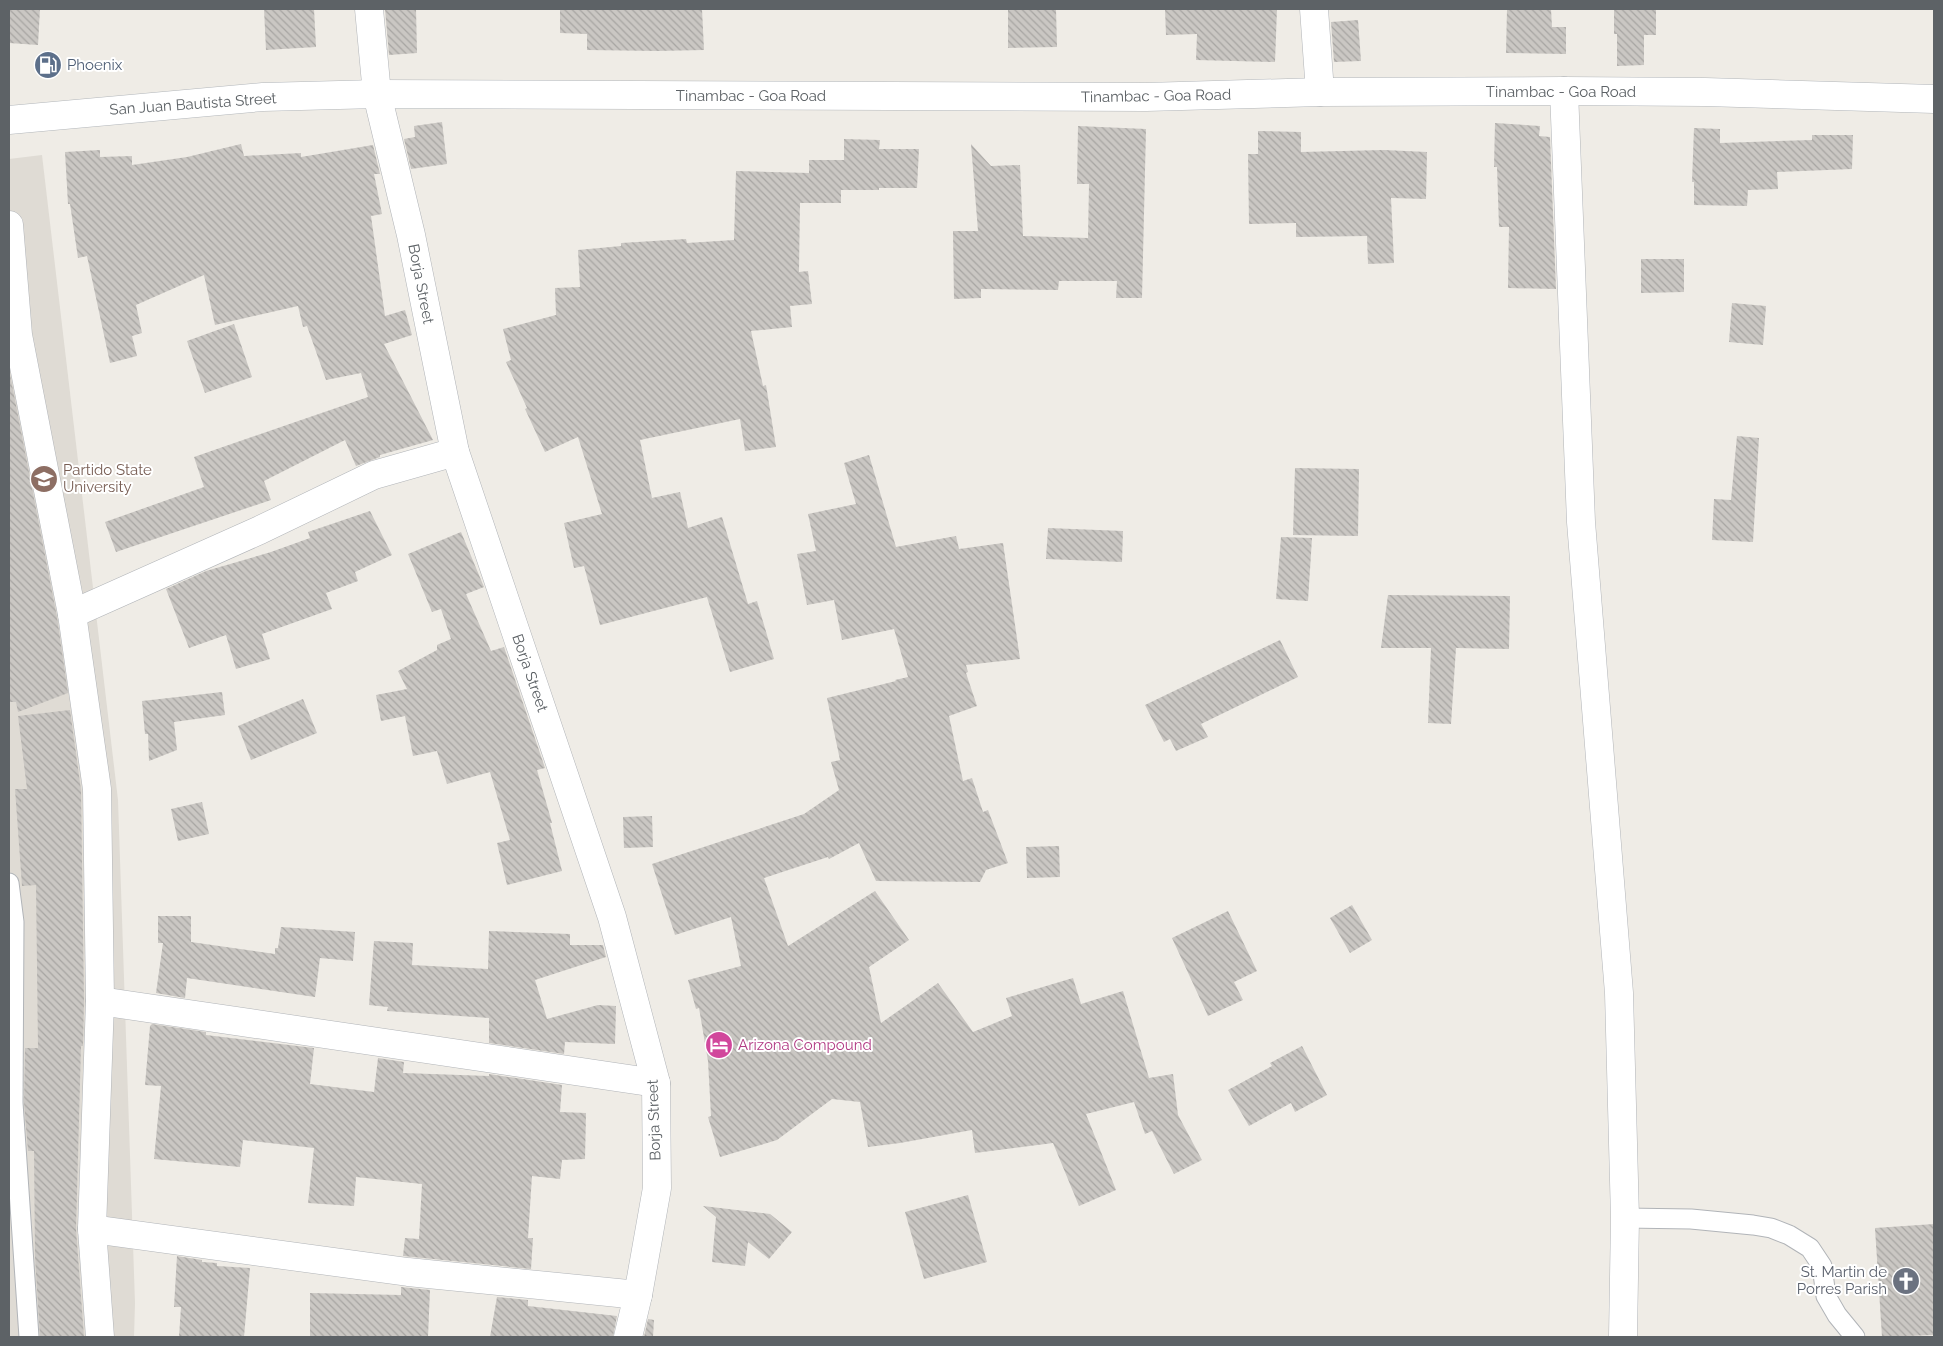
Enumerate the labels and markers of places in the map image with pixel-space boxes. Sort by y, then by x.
fuel station icon: Phoenix [33,50,63,80]
place label: Phoenix [67,56,123,74]
place label: Partido State University [63,461,152,496]
school or university icon: Partido State University [29,464,59,494]
hotel icon: Arizona Compound [704,1030,734,1060]
place label: Arizona Compound [738,1036,872,1054]
place label: St. Martin de Porres Parish [1797,1263,1887,1298]
church icon: St. Martin de Porres Parish [1891,1266,1921,1296]

